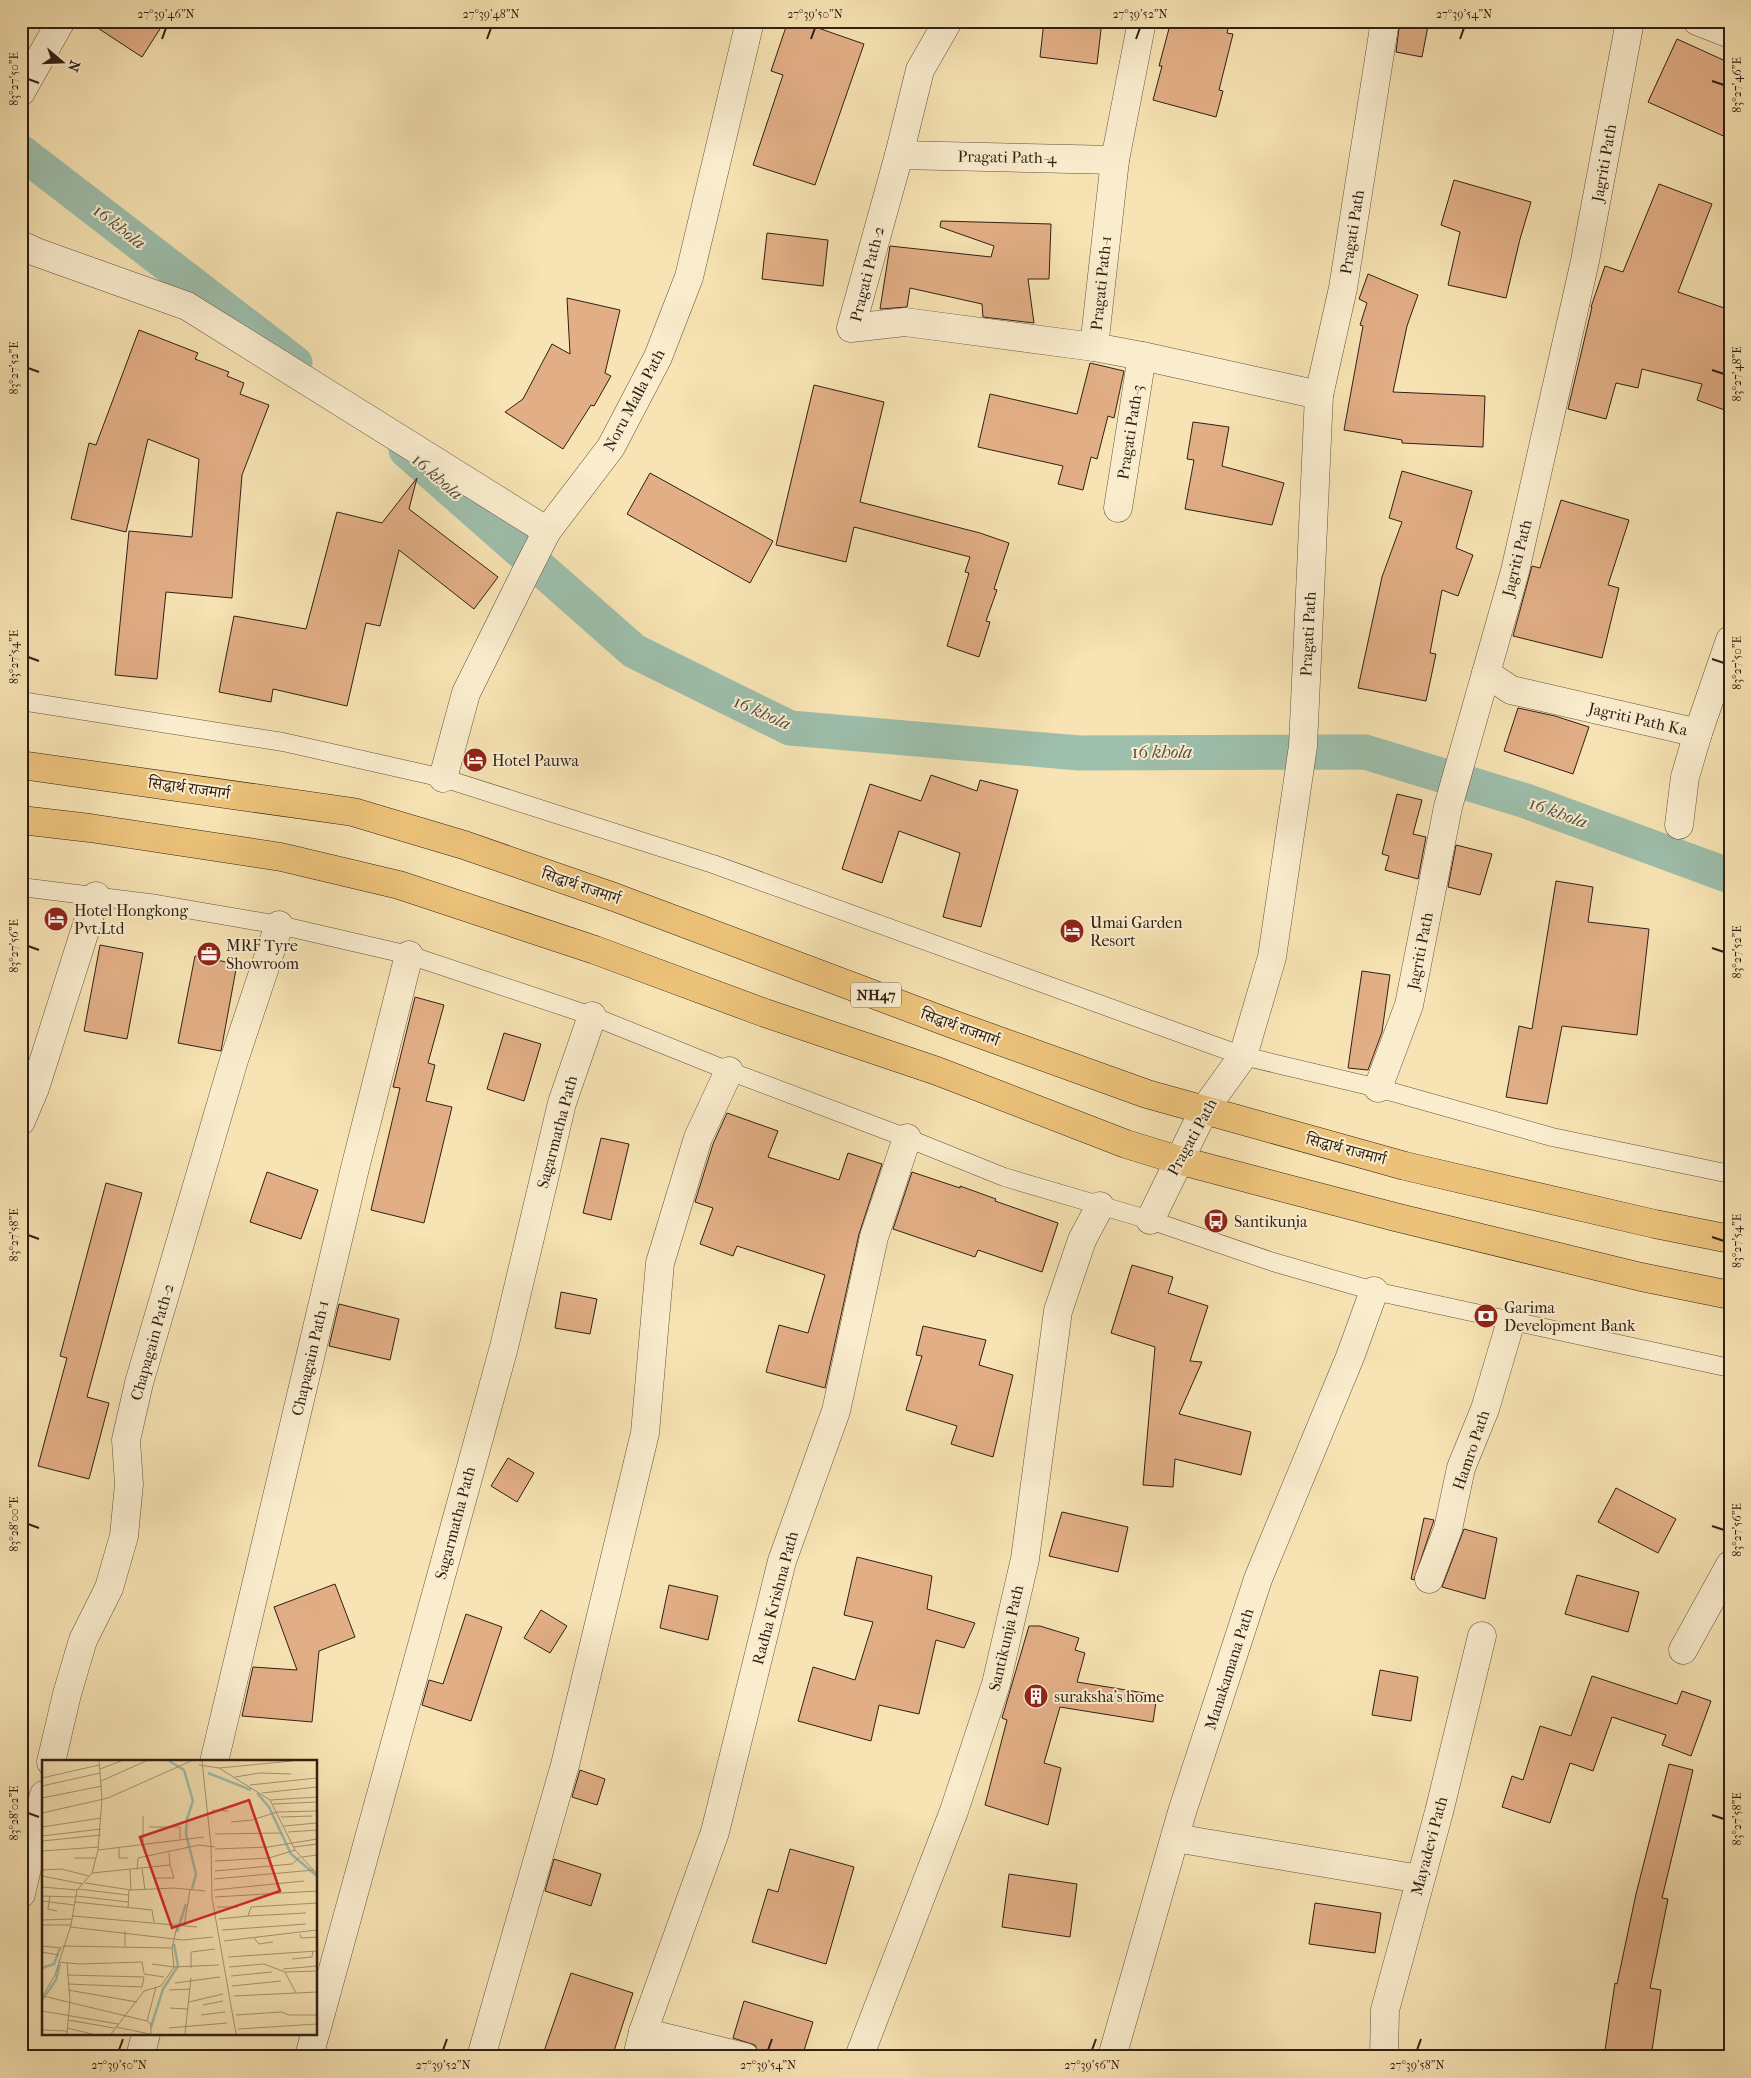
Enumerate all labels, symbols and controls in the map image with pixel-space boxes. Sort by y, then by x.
text: 27°39'46"N [137,7,195,21]
text: 27°39'48"N [462,7,520,21]
text: 27°39'50"N [787,7,843,21]
text: 27°39'52"N [1112,7,1168,21]
text: 27°39'54"N [1436,7,1492,21]
north arrow [38,38,88,88]
text: 83°27'50"E [7,52,21,106]
text: 83°27'46"E [1730,57,1744,113]
text: N [64,58,84,74]
street label: Jagriti Path [1587,123,1620,205]
street label: Pragati Path-4 [957,147,1057,167]
street label: Pragati Path [1336,188,1368,276]
water label: 16 khola [89,200,149,254]
street label: Pragati Path-2 [846,224,888,324]
street label: Pragati Path-1 [1087,235,1115,331]
text: 83°27'52"E [7,341,21,395]
street label: Noru Malla Path [599,346,669,454]
text: 83°27'48"E [1730,347,1744,401]
street label: Pragati Path-3 [1113,383,1147,481]
water label: 16 khola [407,449,467,505]
street label: Jagriti Path [1498,518,1536,600]
street label: Pragati Path [1296,591,1320,677]
text: 83°27'54"E [7,630,21,684]
text: 83°27'50"E [1730,636,1744,690]
water label: 16 khola [730,691,794,735]
street label: Jagriti Path Ka [1585,698,1690,740]
water label: 16 khola [1132,742,1192,763]
hotel icon: Hotel Pauwa [462,747,488,773]
place label: Hotel Pauwa [492,751,579,770]
street label: सिद्धार्थ राजमार्ग [146,773,233,803]
water label: 16 khola [1526,793,1590,833]
street label: सिद्धार्थ राजमार्ग [538,863,625,909]
place label: Hotel Hongkong Pvt.Ltd [74,901,188,938]
hotel icon: Hotel Hongkong Pvt.Ltd [43,906,69,932]
street label: Jagriti Path [1403,911,1437,993]
place label: Umai Garden Resort [1090,913,1183,950]
hotel icon: Umai Garden Resort [1059,918,1085,944]
text: 83°27'56"E [7,919,21,973]
text: 83°27'52"E [1730,925,1744,979]
place label: MRF Tyre Showroom [226,936,300,973]
office icon: MRF Tyre Showroom [196,941,222,967]
road number: NH47 [851,982,901,1008]
street label: सिद्धार्थ राजमार्ग [917,1004,1003,1051]
street label: Sagarmatha Path [533,1073,581,1191]
street label: Pragati Path [1163,1095,1221,1179]
street label: सिद्धार्थ राजमार्ग [1303,1129,1390,1169]
text: 83°27'58"E [7,1208,21,1262]
bus stop icon: Santikunja [1203,1208,1229,1234]
place label: Santikunja [1234,1212,1308,1231]
text: 83°27'54"E [1730,1214,1744,1268]
street label: Chapagain Path-2 [126,1281,178,1403]
street label: Chapagain Path-1 [287,1298,333,1418]
place label: Garima Development Bank [1504,1298,1636,1335]
bank icon: Garima Development Bank [1473,1303,1499,1329]
street label: Hamro Path [1448,1408,1494,1492]
street label: Sagarmatha Path [431,1464,479,1582]
text: 83°28'00"E [7,1496,21,1552]
text: 83°27'56"E [1730,1503,1744,1557]
street label: Radha Krishna Path [748,1529,802,1667]
street label: Santikunja Path [985,1583,1027,1693]
street label: Manakamana Path [1200,1606,1258,1732]
building icon: suraksha's home [1023,1683,1049,1709]
place label: suraksha's home [1054,1687,1164,1706]
inset map [42,1760,318,2036]
text: 83°28'02"E [7,1786,21,1840]
text: 83°27'58"E [1730,1792,1744,1846]
street label: Mayadevi Path [1407,1794,1451,1898]
text: 27°39'50"N [91,2058,147,2072]
text: 27°39'52"N [415,2058,471,2072]
text: 27°39'54"N [740,2058,796,2072]
text: 27°39'56"N [1064,2058,1120,2072]
text: 27°39'58"N [1389,2058,1445,2072]

